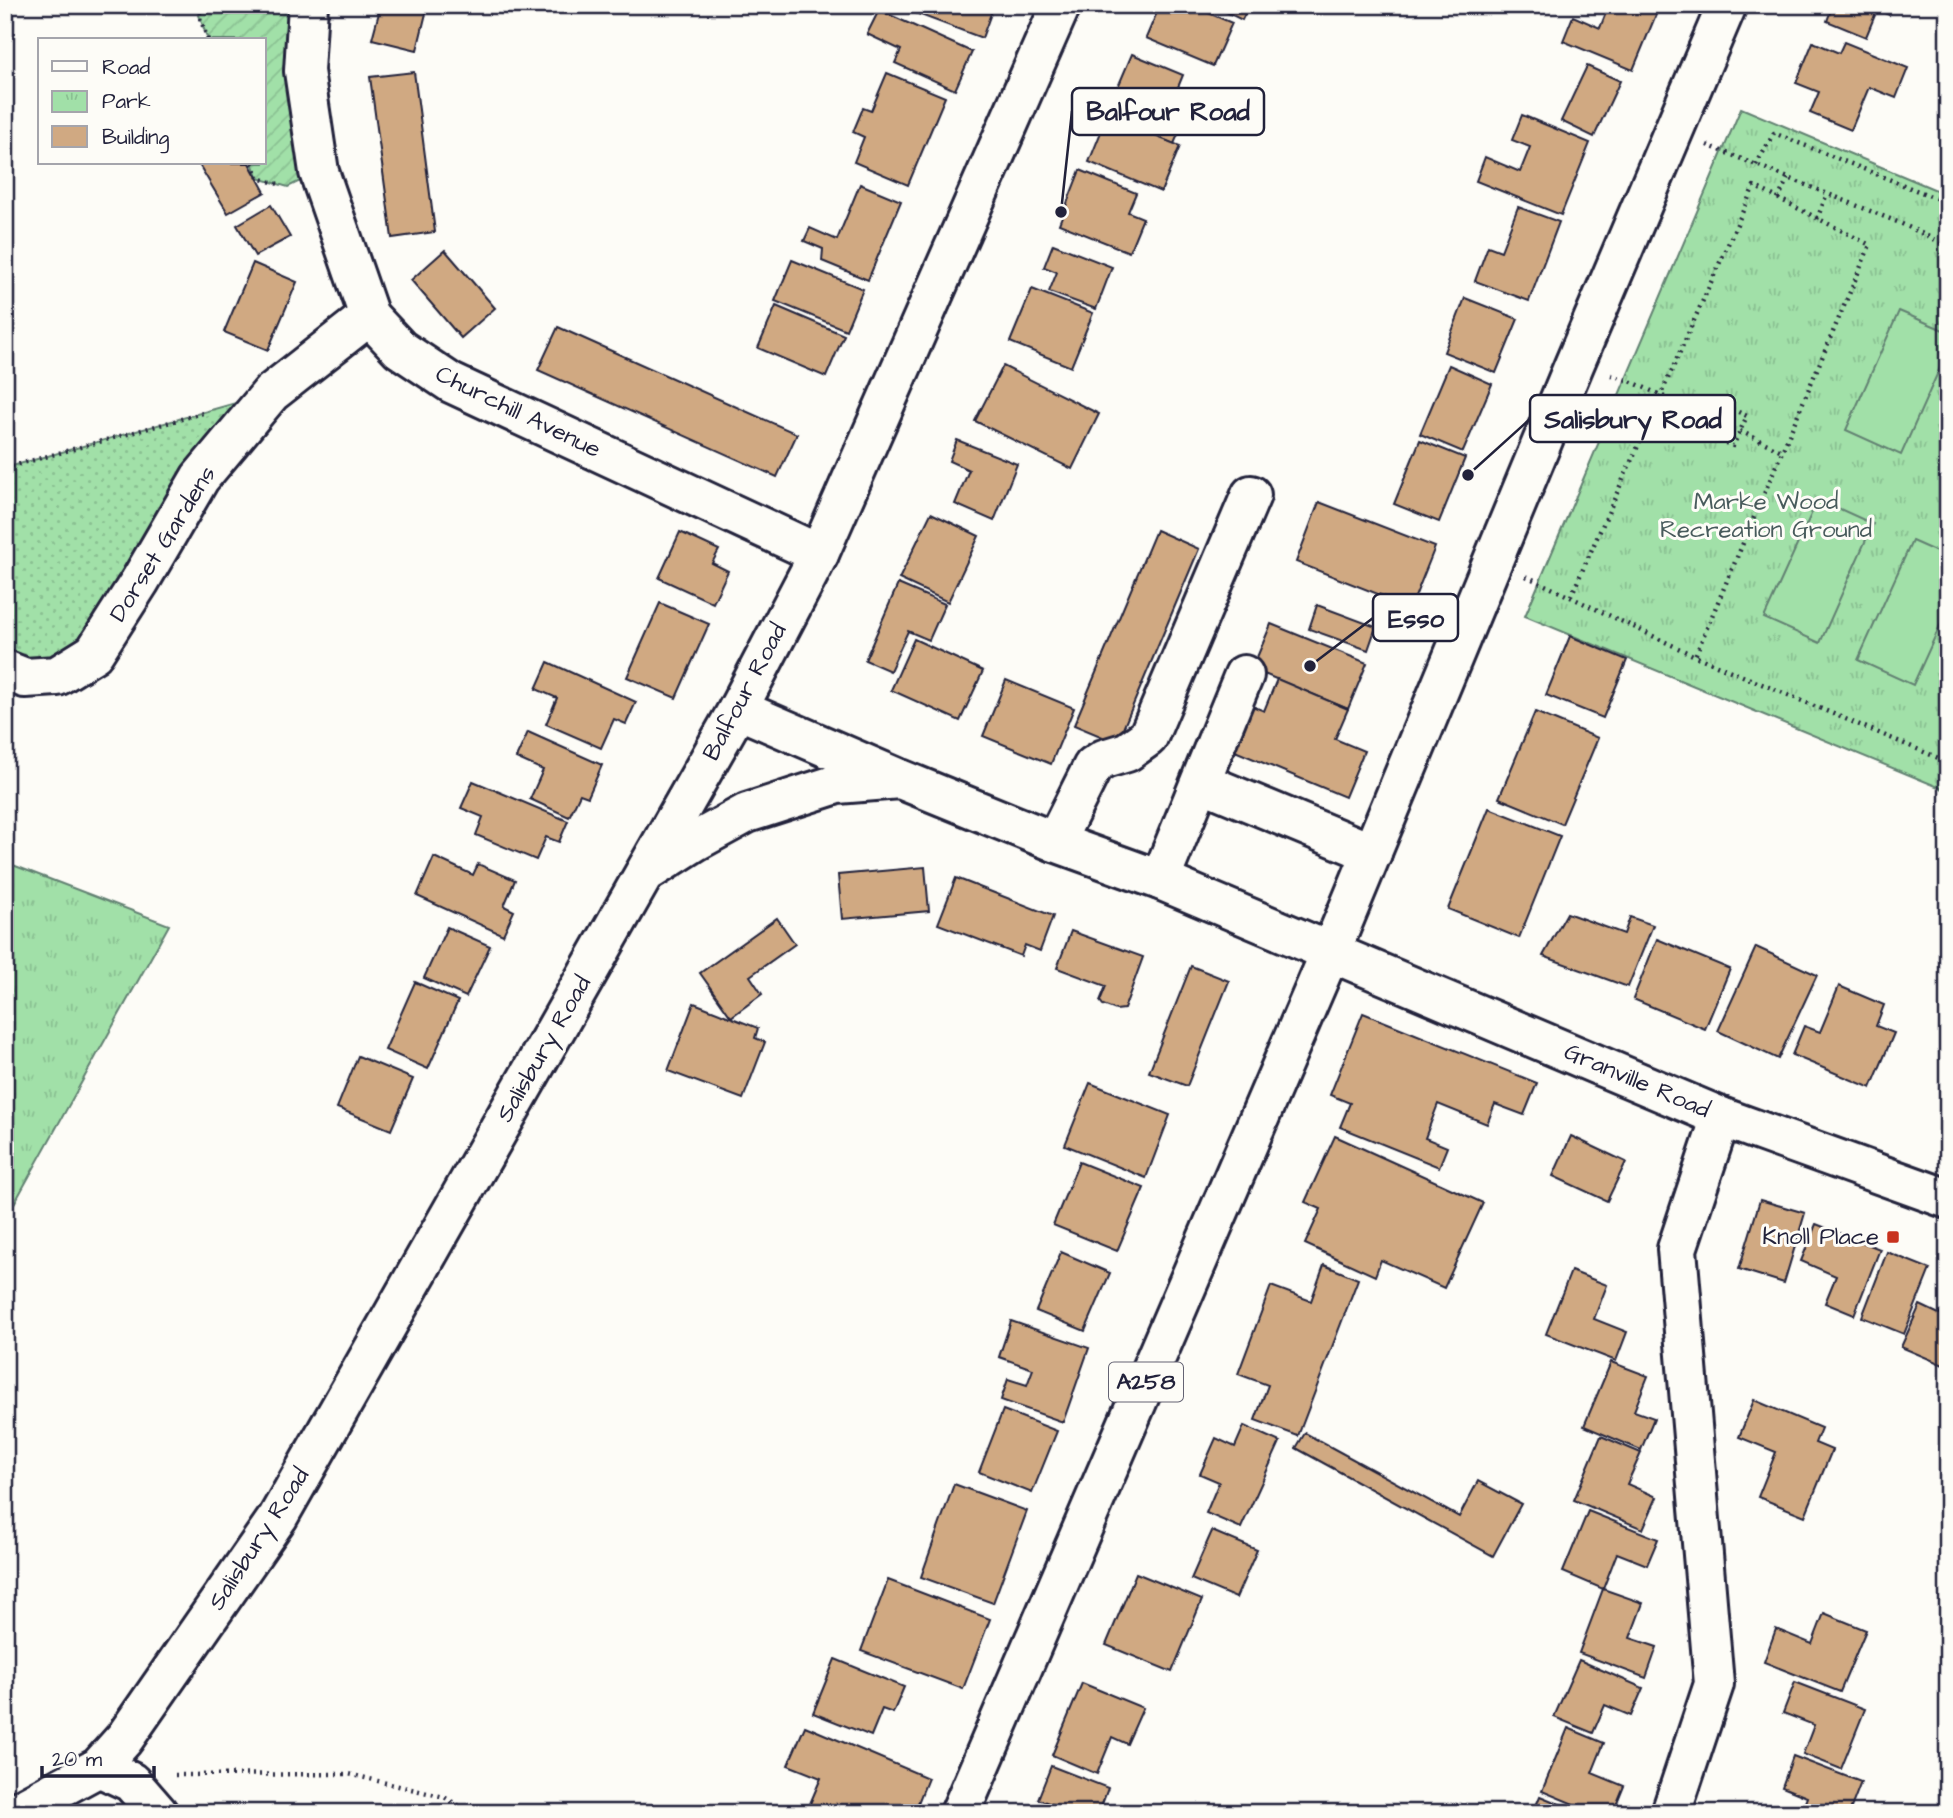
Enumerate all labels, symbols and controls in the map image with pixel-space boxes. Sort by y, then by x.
legend [38,38,266,164]
text: Road [102,53,150,82]
text: Park [102,87,151,116]
callout: Balfour Road [1072,88,1264,135]
text: Balfour Road [1086,94,1250,130]
text: Building [102,123,170,154]
street label: Churchill Avenue [430,357,606,467]
callout: Salisbury Road [1530,395,1735,442]
text: Salisbury Road [1543,402,1722,441]
street label: Dorset Gardens [101,459,225,629]
park label: Marke Wood Recreation Ground [1660,485,1872,547]
callout: Esso [1373,594,1458,641]
text: Esso [1388,601,1444,637]
street label: Balfour Road [695,617,795,767]
street label: Salisbury Road [488,970,601,1129]
street label: Granville Road [1559,1035,1715,1127]
place label: Knoll Place [1762,1220,1879,1254]
marker: Knoll Place [1885,1229,1901,1245]
road number: A258 [1109,1362,1183,1401]
street label: Salisbury Road [200,1461,319,1618]
scale bar [42,1734,154,1778]
text: 20 m [52,1745,103,1774]

